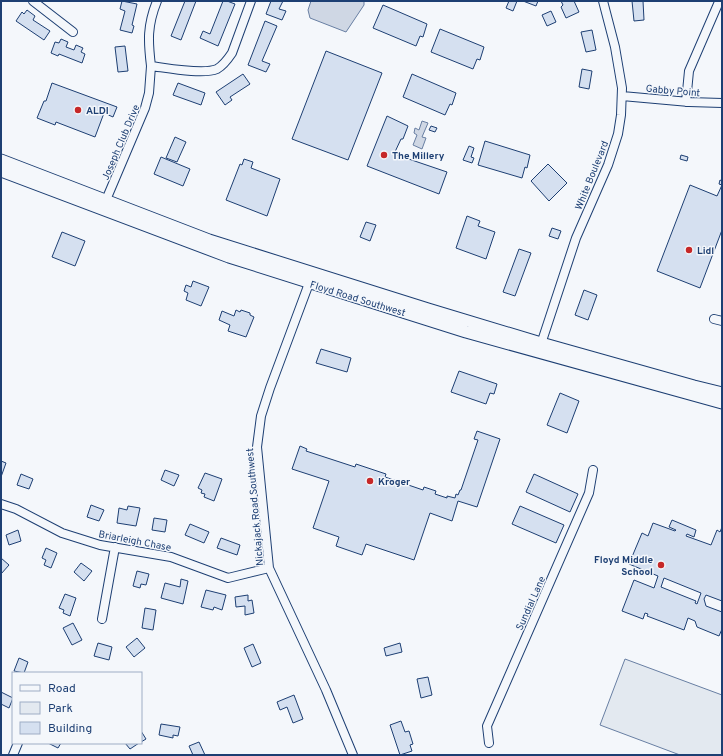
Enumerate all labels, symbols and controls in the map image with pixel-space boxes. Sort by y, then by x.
street label: Gabby Point [645,83,701,100]
street label: Joseph Club Drive [100,103,143,182]
marker: ALDI [73,105,83,115]
place label: ALDI [86,105,109,118]
street label: White Boulevard [573,139,612,212]
marker: The Millery [379,150,389,160]
place label: The Millery [392,150,445,163]
marker: Lidl [684,245,694,255]
place label: Lidl [697,245,714,258]
street label: Floyd Road Southwest [308,279,407,320]
street label: Nickajack Road Southwest [244,447,267,566]
marker: Kroger [365,476,375,486]
place label: Kroger [378,476,411,489]
street label: Briarleigh Chase [97,528,172,555]
place label: Floyd Middle School [594,554,653,579]
marker: Floyd Middle School [656,560,666,570]
street label: Sundial Lane [514,574,549,633]
legend [12,672,142,744]
text: Road [48,681,76,697]
text: Park [48,701,73,717]
text: Building [48,721,92,737]

